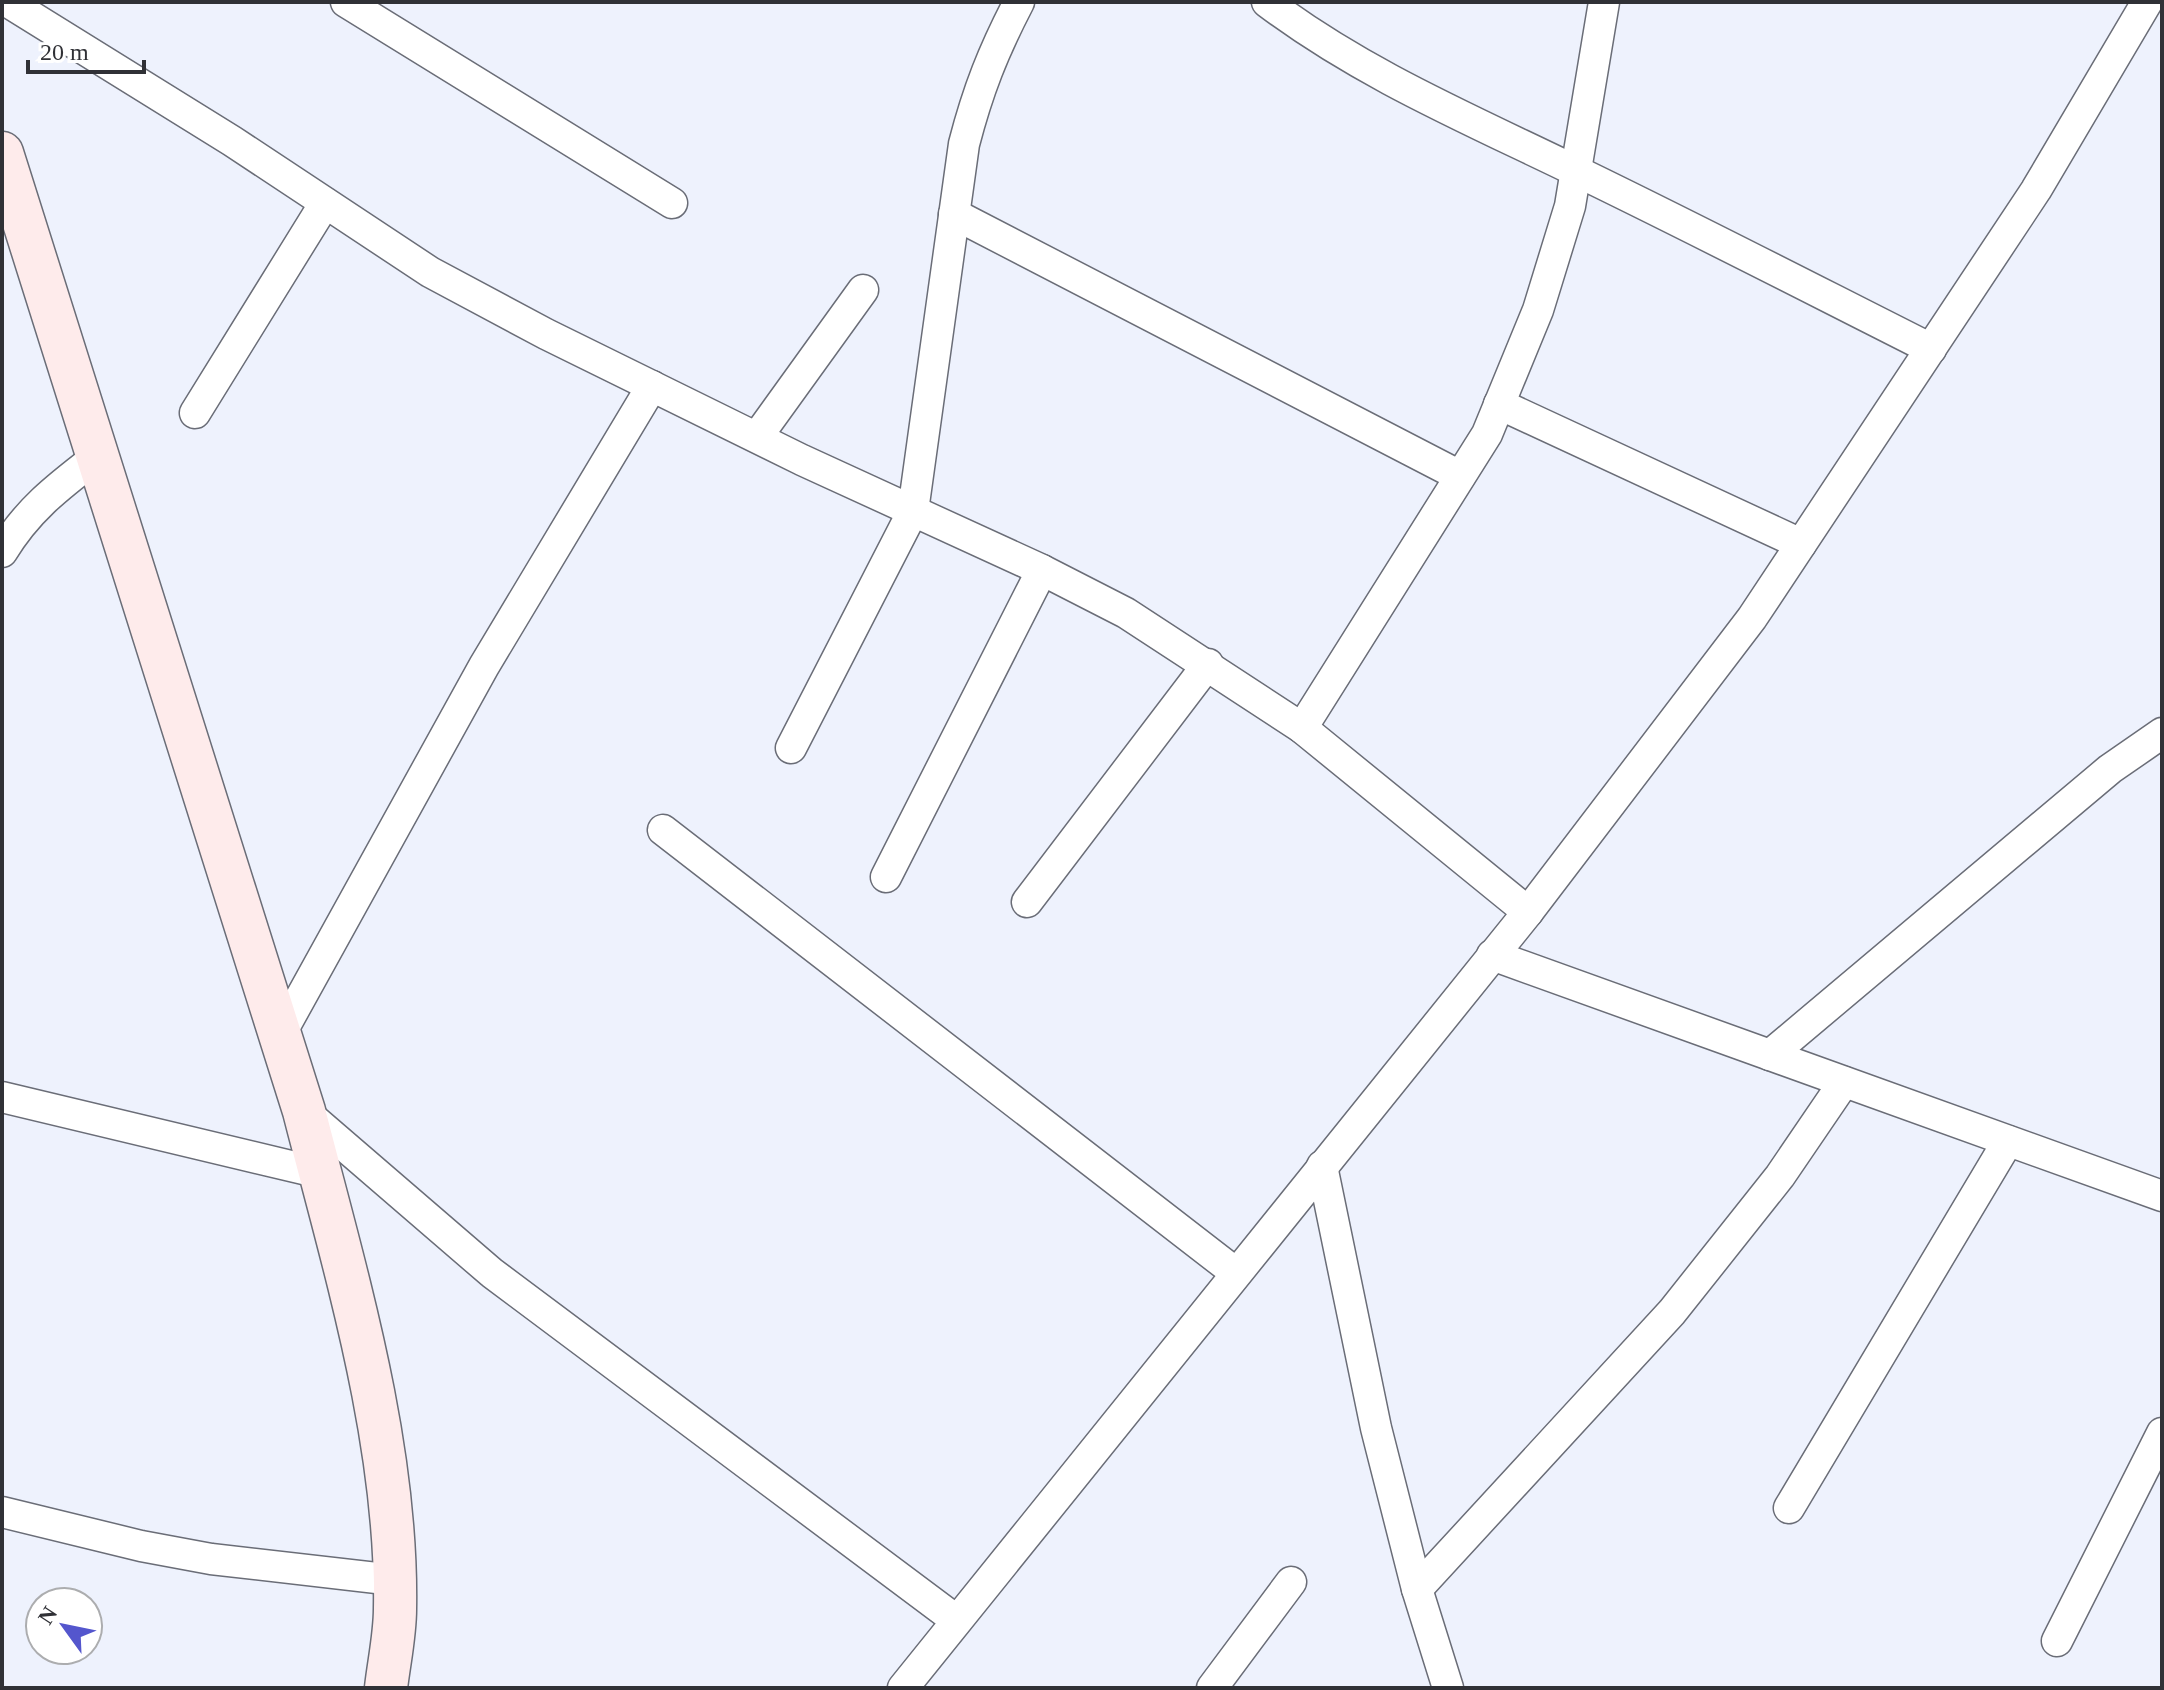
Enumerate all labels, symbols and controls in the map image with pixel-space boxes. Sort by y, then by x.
scale bar [28,24,144,74]
text: 20 m [40,39,89,65]
north arrow [24,1586,104,1666]
text: N [33,1602,63,1629]

